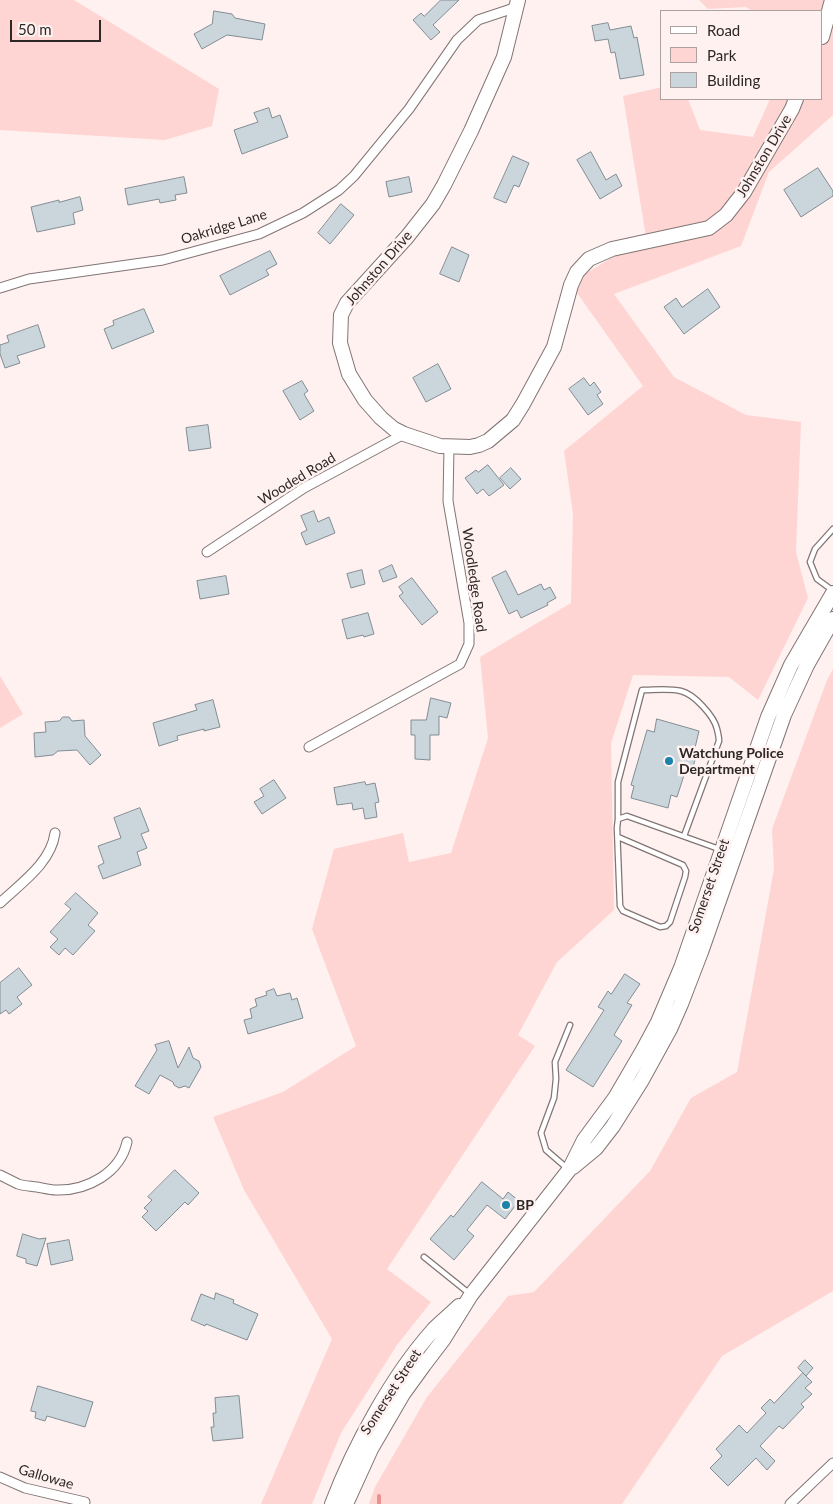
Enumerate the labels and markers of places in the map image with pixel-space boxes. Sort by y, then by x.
place label: Watchung Police Department [679,745,784,778]
marker: Watchung Police Department [663,755,675,767]
place label: BP [516,1197,534,1213]
marker: BP [500,1199,512,1211]

